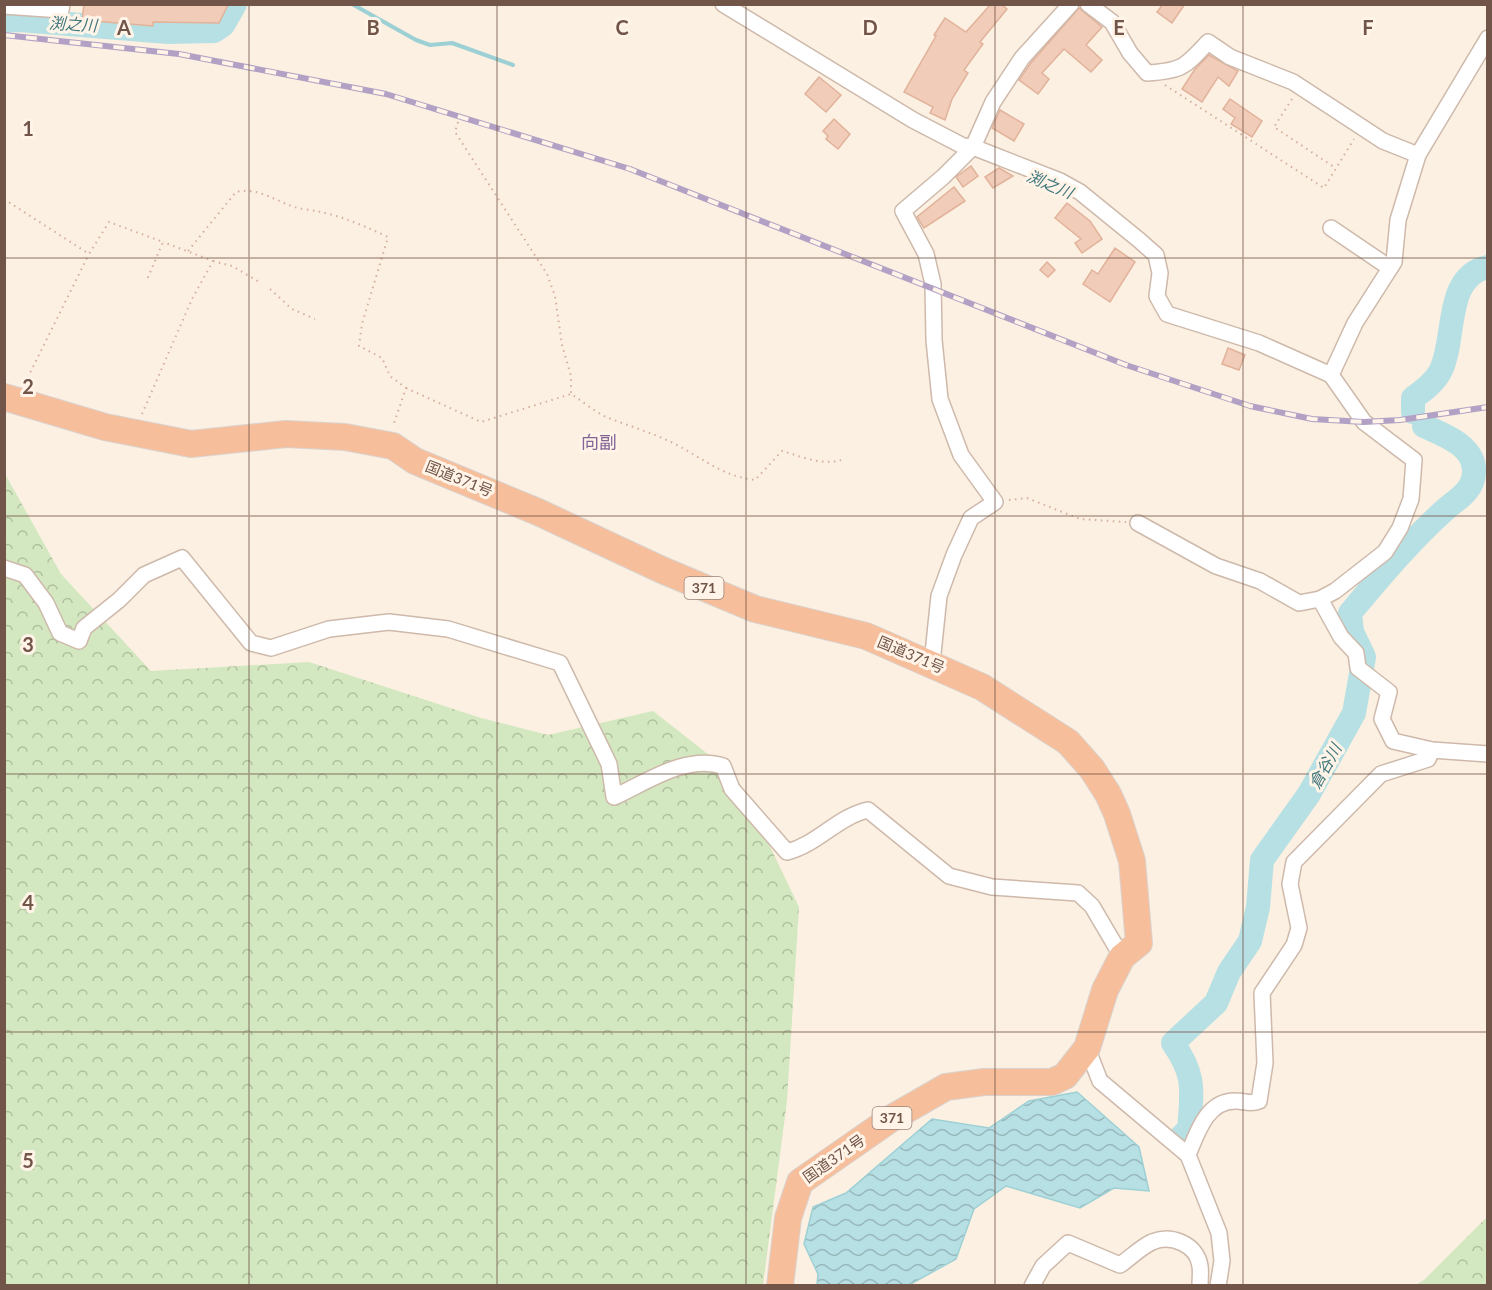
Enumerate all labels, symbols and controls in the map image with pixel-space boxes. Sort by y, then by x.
water label: 渕之川 [49,13,99,34]
text: A [116,15,131,39]
text: B [366,15,380,39]
text: C [615,15,629,39]
text: D [862,15,878,39]
text: E [1113,15,1125,39]
text: F [1362,15,1374,39]
text: 1 [22,116,34,140]
water label: 渕之川 [1024,165,1078,202]
text: 2 [22,374,34,398]
district label: 向副 [581,431,617,453]
street label: 国道371号 [423,456,496,500]
road number: 371 [684,577,724,599]
text: 3 [22,632,34,656]
street label: 国道371号 [875,632,948,676]
water label: 倉谷川 [1305,738,1345,791]
text: 4 [22,890,34,914]
road number: 371 [872,1107,912,1129]
street label: 国道371号 [799,1130,868,1186]
text: 5 [22,1148,34,1172]

